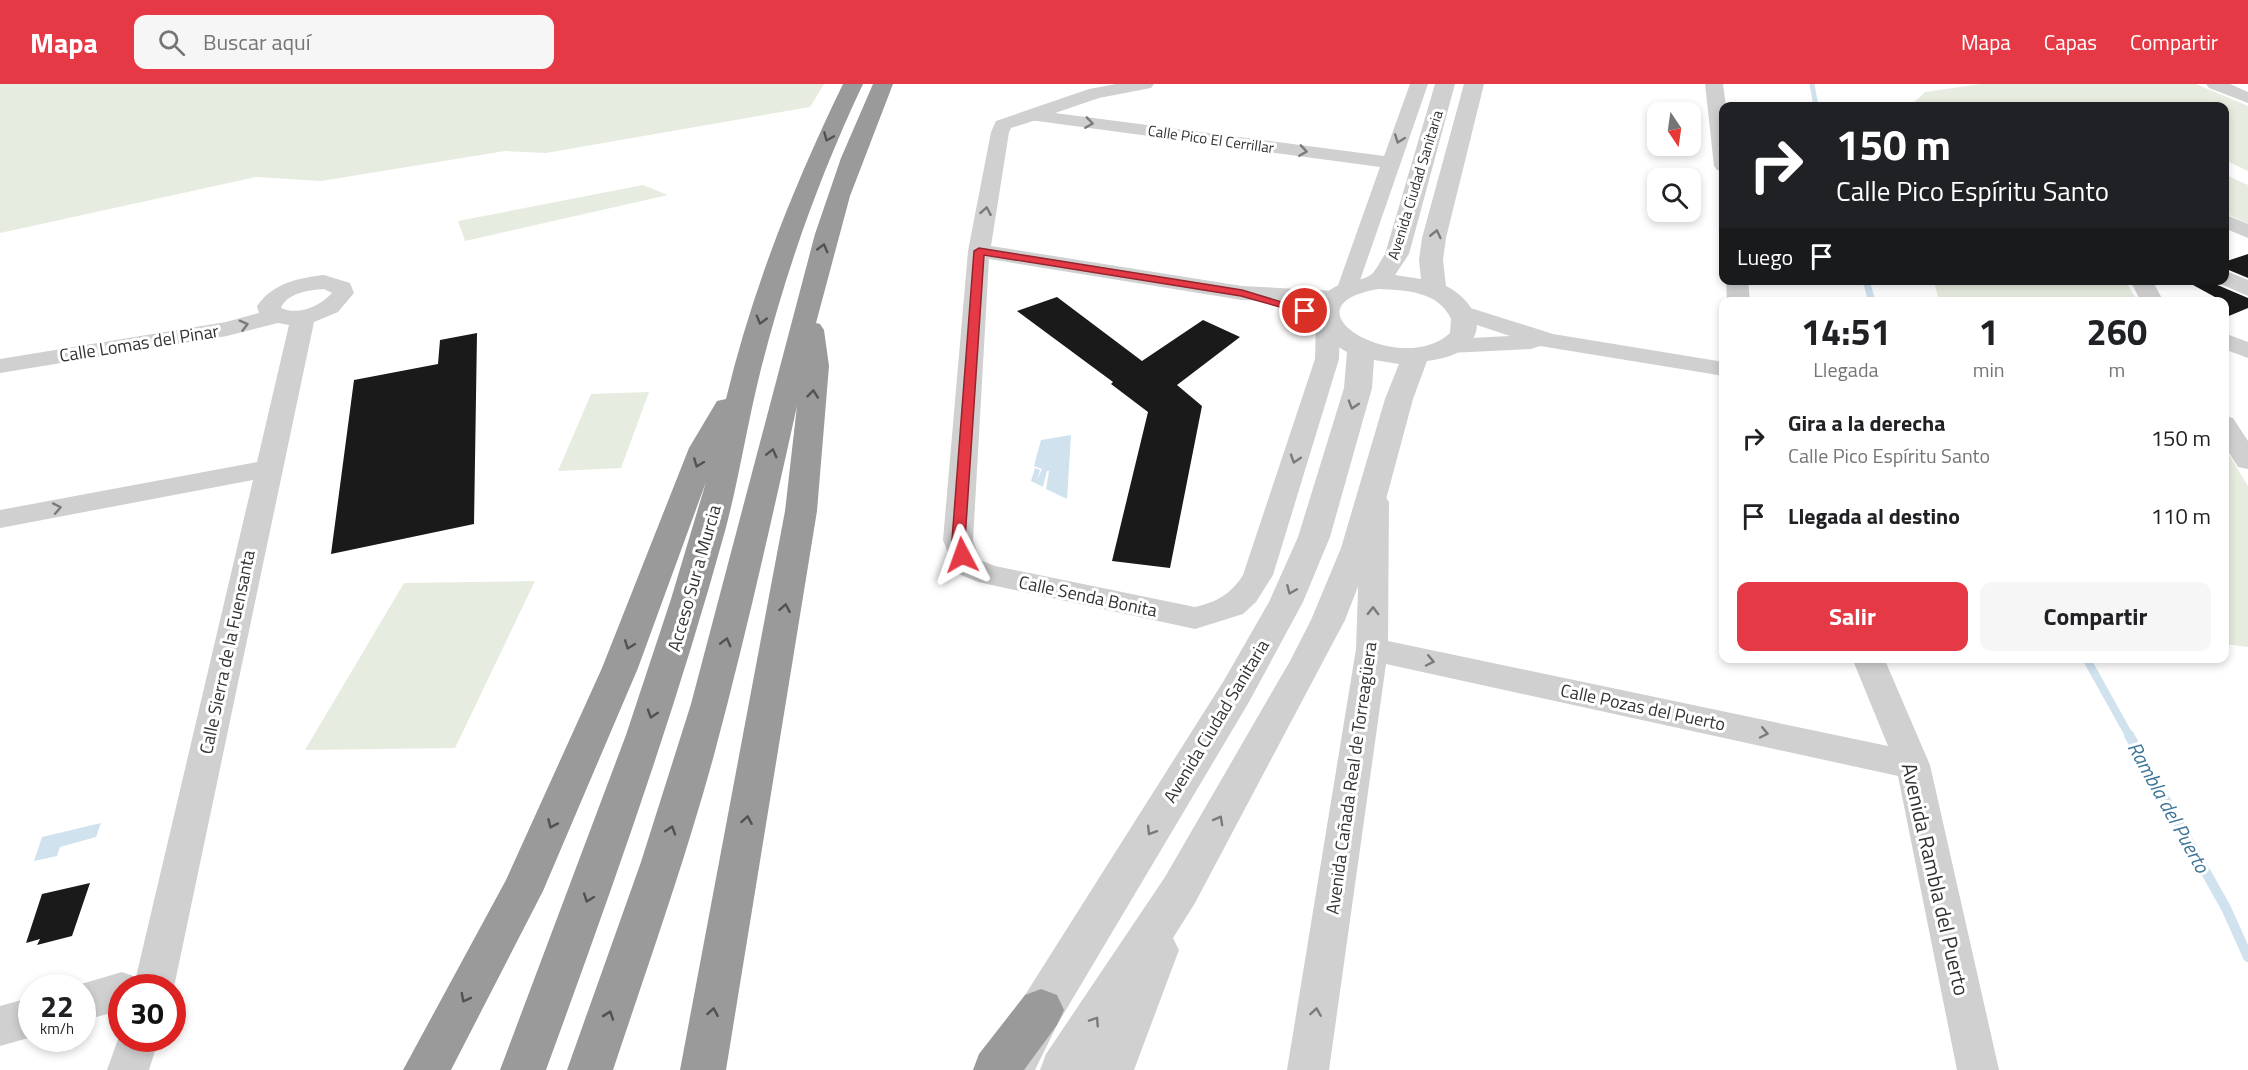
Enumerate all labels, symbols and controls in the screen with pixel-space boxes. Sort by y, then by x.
search box [134,15,554,69]
text: Mapa [30,21,98,64]
text: Buscar aquí [203,25,311,59]
icon: search [155,26,188,59]
text: Mapa [1961,26,2011,58]
text: Capas [2044,26,2097,58]
text: Compartir [2130,26,2218,58]
north arrow [1647,102,1701,156]
map controls [1647,102,1701,222]
street label: Avenida Ciudad Sanitaria [1381,107,1449,263]
text: 150 m [1836,112,1951,176]
one-way arrow [1085,116,1094,128]
street label: Calle Pico El Cerrillar [1146,119,1276,159]
icon: right [1737,126,1815,204]
one-way arrow [823,130,835,141]
one-way arrow [1393,133,1406,144]
one-way arrow [1299,145,1308,157]
button: search [1647,168,1701,222]
text: Calle Pico Espíritu Santo [1836,170,2109,211]
one-way arrow [979,207,992,217]
one-way arrow [1428,229,1441,239]
text: Luego [1737,240,1793,274]
icon: arrive [1805,240,1838,273]
one-way arrow [816,243,829,253]
pin [1279,285,1330,336]
icon: arrive [1288,294,1321,327]
text: 14:51 [1801,304,1891,359]
text: 1 [1979,304,1999,359]
text: 260 [2087,304,2147,359]
one-way arrow [756,314,768,325]
street label: Calle Lomas del Pinar [57,317,221,369]
one-way arrow [239,319,249,332]
text: Llegada [1813,354,1878,385]
text: min [1973,354,2005,385]
text: m [2108,354,2125,385]
one-way arrow [806,389,819,398]
one-way arrow [1348,399,1360,410]
text: Gira a la derecha [1788,406,1945,440]
text: 150 m [2151,421,2211,455]
icon: right [1737,422,1770,455]
text: Calle Pico Espíritu Santo [1788,440,1990,471]
one-way arrow [764,448,777,458]
one-way arrow [1290,453,1302,464]
one-way arrow [693,457,706,468]
text: Llegada al destino [1788,499,1960,533]
text: 110 m [2151,499,2211,533]
icon: arrive [1737,500,1770,533]
one-way arrow [52,502,62,515]
street label: Acceso Sur a Murcia [660,502,728,654]
position arrow [930,523,994,587]
street label: Calle Sierra de la Fuensanta [192,548,262,756]
street label: Calle Senda Bonita [1016,568,1160,624]
button: Salir [1737,582,1968,651]
button: Compartir [1980,582,2211,651]
one-way arrow [1286,583,1298,594]
one-way arrow [778,603,791,613]
one-way arrow [1367,607,1379,616]
street label: Avenida Ciudad Sanitaria [1156,634,1276,808]
one-way arrow [718,638,731,648]
one-way arrow [623,639,636,650]
street label: Avenida Cañada Real de Torreagüera [1319,640,1383,916]
one-way arrow [1424,654,1434,667]
street label: Calle Pozas del Puerto [1558,676,1728,738]
one-way arrow [647,708,660,719]
one-way arrow [1759,726,1769,739]
water label: Rambla del Puerto [2120,736,2218,879]
street label: Avenida Rambla del Puerto [1894,759,1978,999]
one-way arrow [740,816,753,826]
one-way arrow [1212,816,1223,826]
one-way arrow [547,818,559,829]
one-way arrow [664,825,676,836]
one-way arrow [1146,825,1158,835]
one-way arrow [583,892,596,903]
speed limit sign: 30 [108,974,186,1052]
text: 22 [40,983,74,1029]
one-way arrow [461,992,472,1003]
one-way arrow [706,1008,719,1018]
one-way arrow [1310,1008,1322,1017]
one-way arrow [602,1010,615,1021]
one-way arrow [1087,1016,1098,1027]
text: km/h [40,1017,74,1040]

